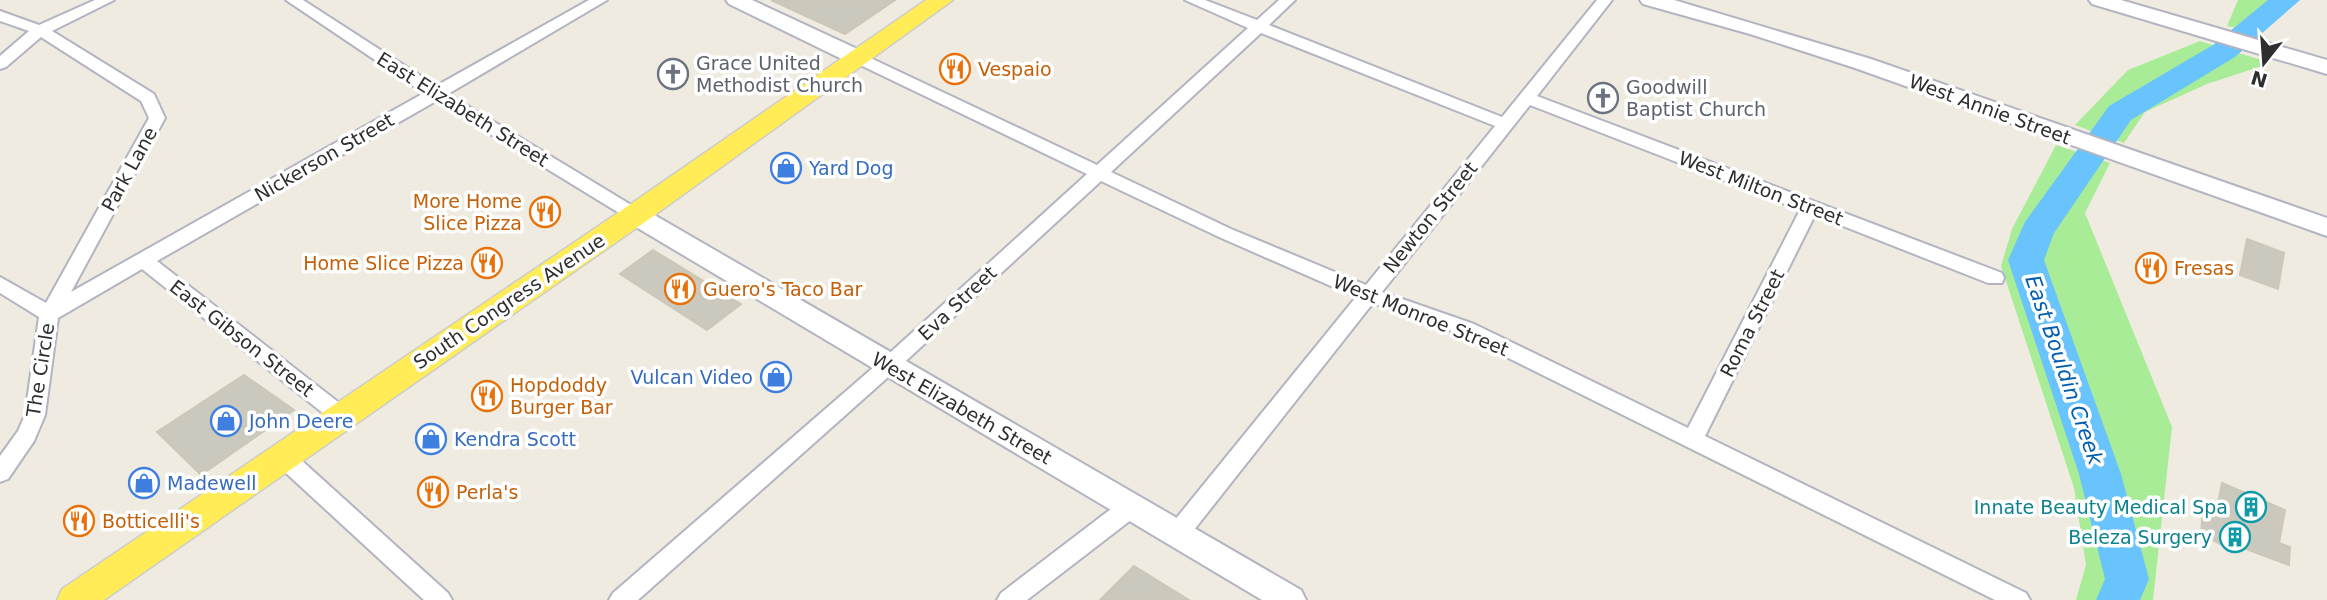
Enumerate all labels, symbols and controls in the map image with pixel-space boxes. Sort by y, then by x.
north arrow [2229,28,2299,98]
street label: East Elizabeth Street [373,47,553,171]
place label: Grace United Methodist Church [696,52,863,96]
restaurant icon: Vespaio [938,52,972,86]
church icon: Grace United Methodist Church [656,57,690,91]
place label: Vespaio [978,58,1052,80]
text: N [2248,66,2270,92]
street label: West Annie Street [1906,69,2074,149]
place label: Goodwill Baptist Church [1626,76,1766,120]
church icon: Goodwill Baptist Church [1586,81,1620,115]
street label: Nickerson Street [250,108,398,206]
street label: Park Lane [97,123,161,215]
street label: West Milton Street [1676,146,1846,230]
shop icon: Yard Dog [769,151,803,185]
place label: Yard Dog [808,157,894,179]
street label: Newton Street [1379,157,1481,277]
place label: More Home Slice Pizza [413,190,522,234]
restaurant icon: More Home Slice Pizza [528,195,562,229]
street label: South Congress Avenue [409,229,609,373]
restaurant icon: Home Slice Pizza [470,246,504,280]
restaurant icon: Fresas [2134,251,2168,285]
place label: Home Slice Pizza [303,252,464,274]
place label: Fresas [2174,257,2234,279]
street label: Eva Street [913,261,1001,345]
street label: Roma Street [1715,265,1789,381]
street label: West Monroe Street [1330,270,1512,360]
restaurant icon: Guero's Taco Bar [663,272,697,306]
water label: East Bouldin Creek [2020,272,2108,469]
street label: East Gibson Street [166,275,318,401]
place label: Guero's Taco Bar [703,278,863,300]
street label: The Circle [22,321,58,419]
street label: West Elizabeth Street [868,347,1056,469]
shop icon: Vulcan Video [759,360,793,394]
place label: Vulcan Video [631,366,753,388]
place label: Hopdoddy Burger Bar [510,374,613,418]
restaurant icon: Hopdoddy Burger Bar [470,379,504,413]
shop icon: John Deere [209,404,243,438]
place label: John Deere [248,410,353,432]
shop icon: Kendra Scott [414,422,448,456]
place label: Kendra Scott [454,428,576,450]
shop icon: Madewell [127,466,161,500]
place label: Madewell [167,472,257,494]
restaurant icon: Perla's [416,475,450,509]
place label: Perla's [456,481,518,503]
building icon: Innate Beauty Medical Spa [2234,490,2268,524]
place label: Innate Beauty Medical Spa [1974,496,2228,518]
restaurant icon: Botticelli's [62,504,96,538]
place label: Botticelli's [102,510,200,532]
building icon: Beleza Surgery [2218,520,2252,554]
place label: Beleza Surgery [2068,526,2212,548]

